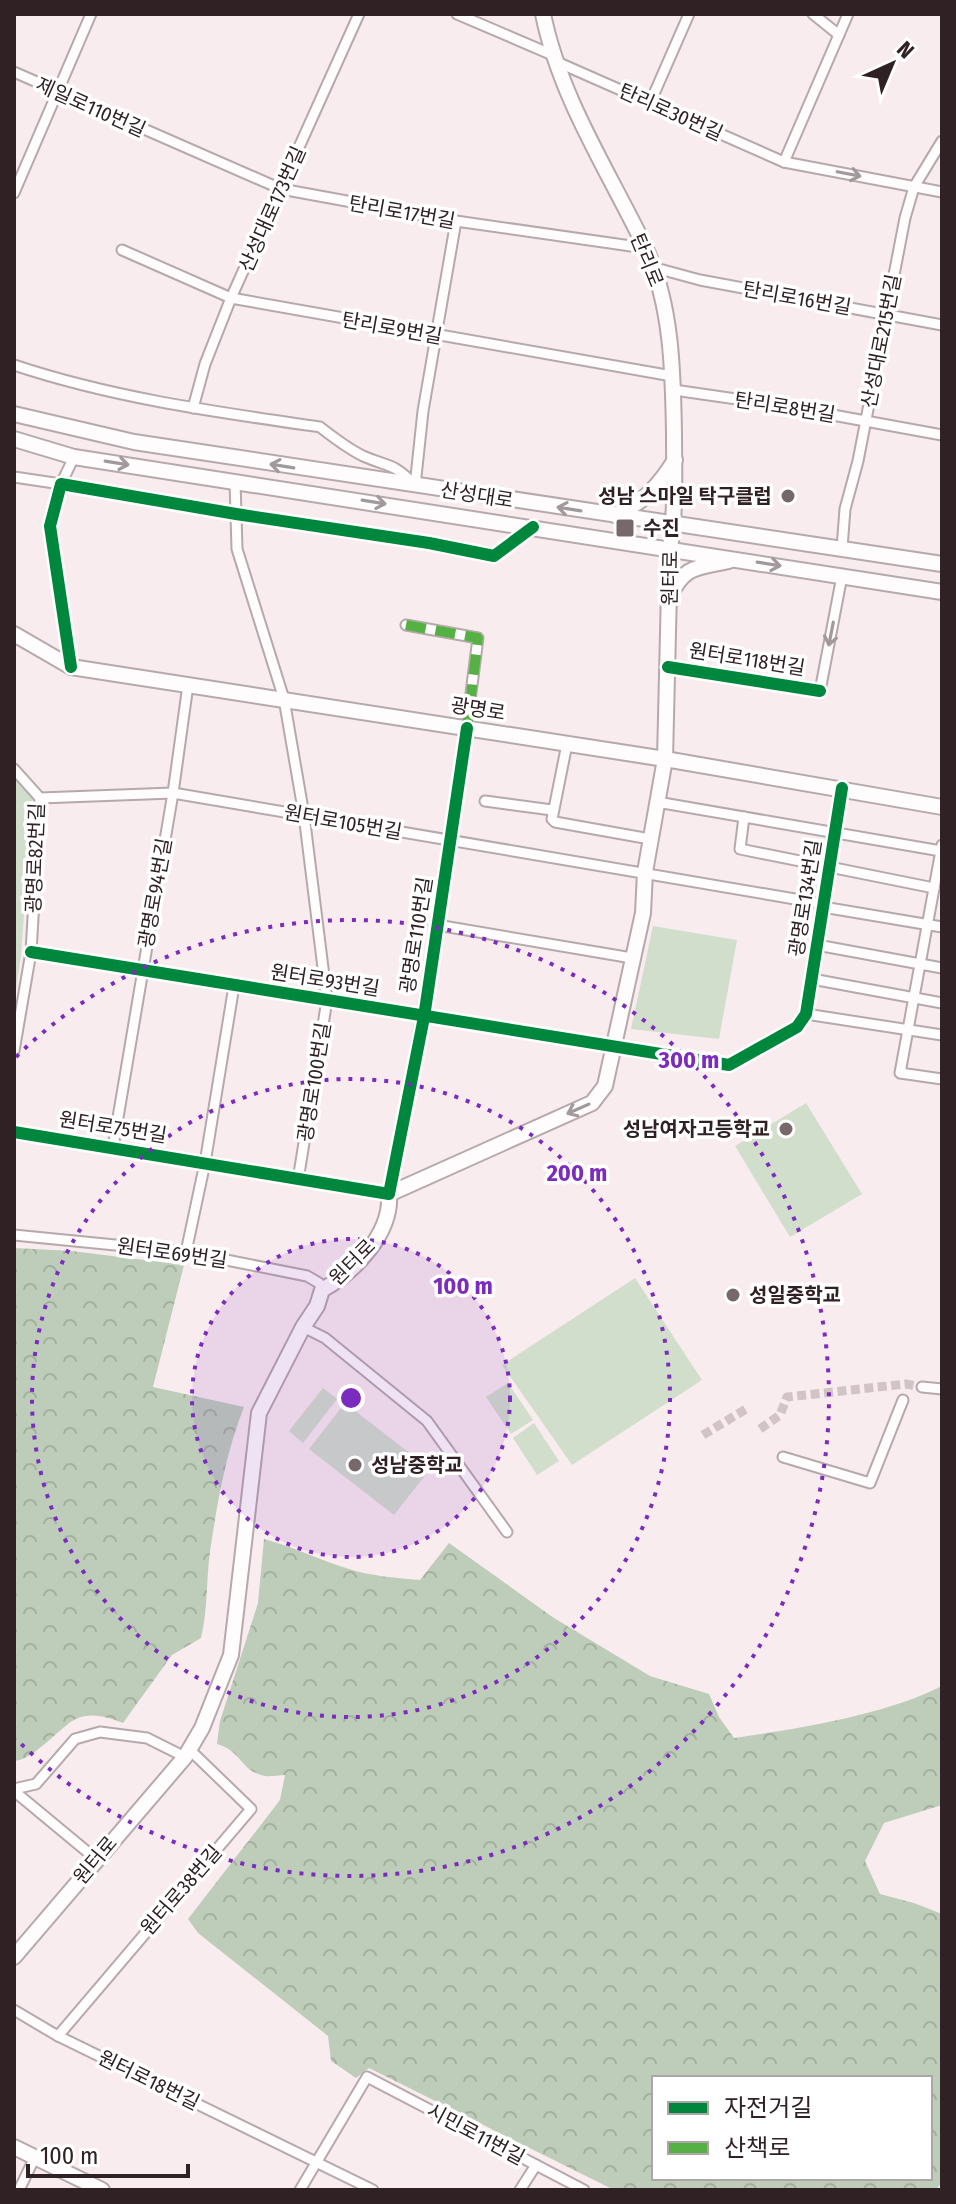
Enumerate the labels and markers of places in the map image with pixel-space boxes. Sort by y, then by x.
place label: 성남 스마일 탁구클럽 [598,484,772,508]
marker: 성남 스마일 탁구클럽 [779,487,797,505]
place label: 수진 [643,516,680,540]
marker: 수진 [614,517,636,539]
place label: 성남여자고등학교 [623,1117,770,1141]
marker: 성남여자고등학교 [777,1120,795,1138]
place label: 성일중학교 [749,1283,841,1307]
marker: 성일중학교 [724,1286,742,1304]
centre of rings [337,1384,365,1412]
place label: 성남중학교 [371,1453,463,1477]
marker: 성남중학교 [346,1456,364,1474]

